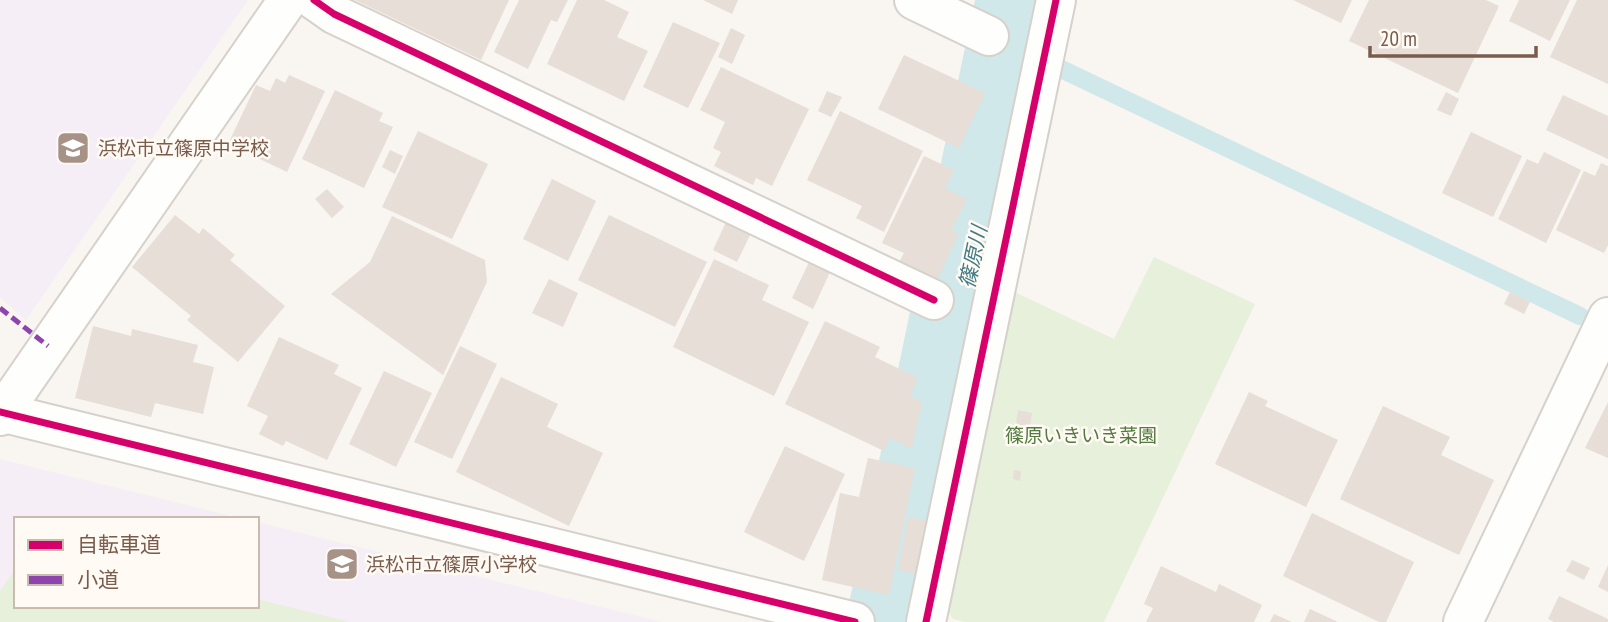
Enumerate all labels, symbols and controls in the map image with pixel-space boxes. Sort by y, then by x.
scale bar [1370,14,1536,58]
text: 20 m [1380,25,1417,52]
school or university icon: 浜松市立篠原中学校 [54,129,92,167]
place label: 浜松市立篠原中学校 [98,136,269,160]
water label: 篠原川 [953,221,993,291]
park label: 篠原いきいき菜園 [1005,423,1157,447]
legend [14,517,259,608]
text: 自転車道 [77,531,161,558]
school or university icon: 浜松市立篠原小学校 [323,545,361,583]
place label: 浜松市立篠原小学校 [366,552,537,576]
text: 小道 [77,566,119,593]

